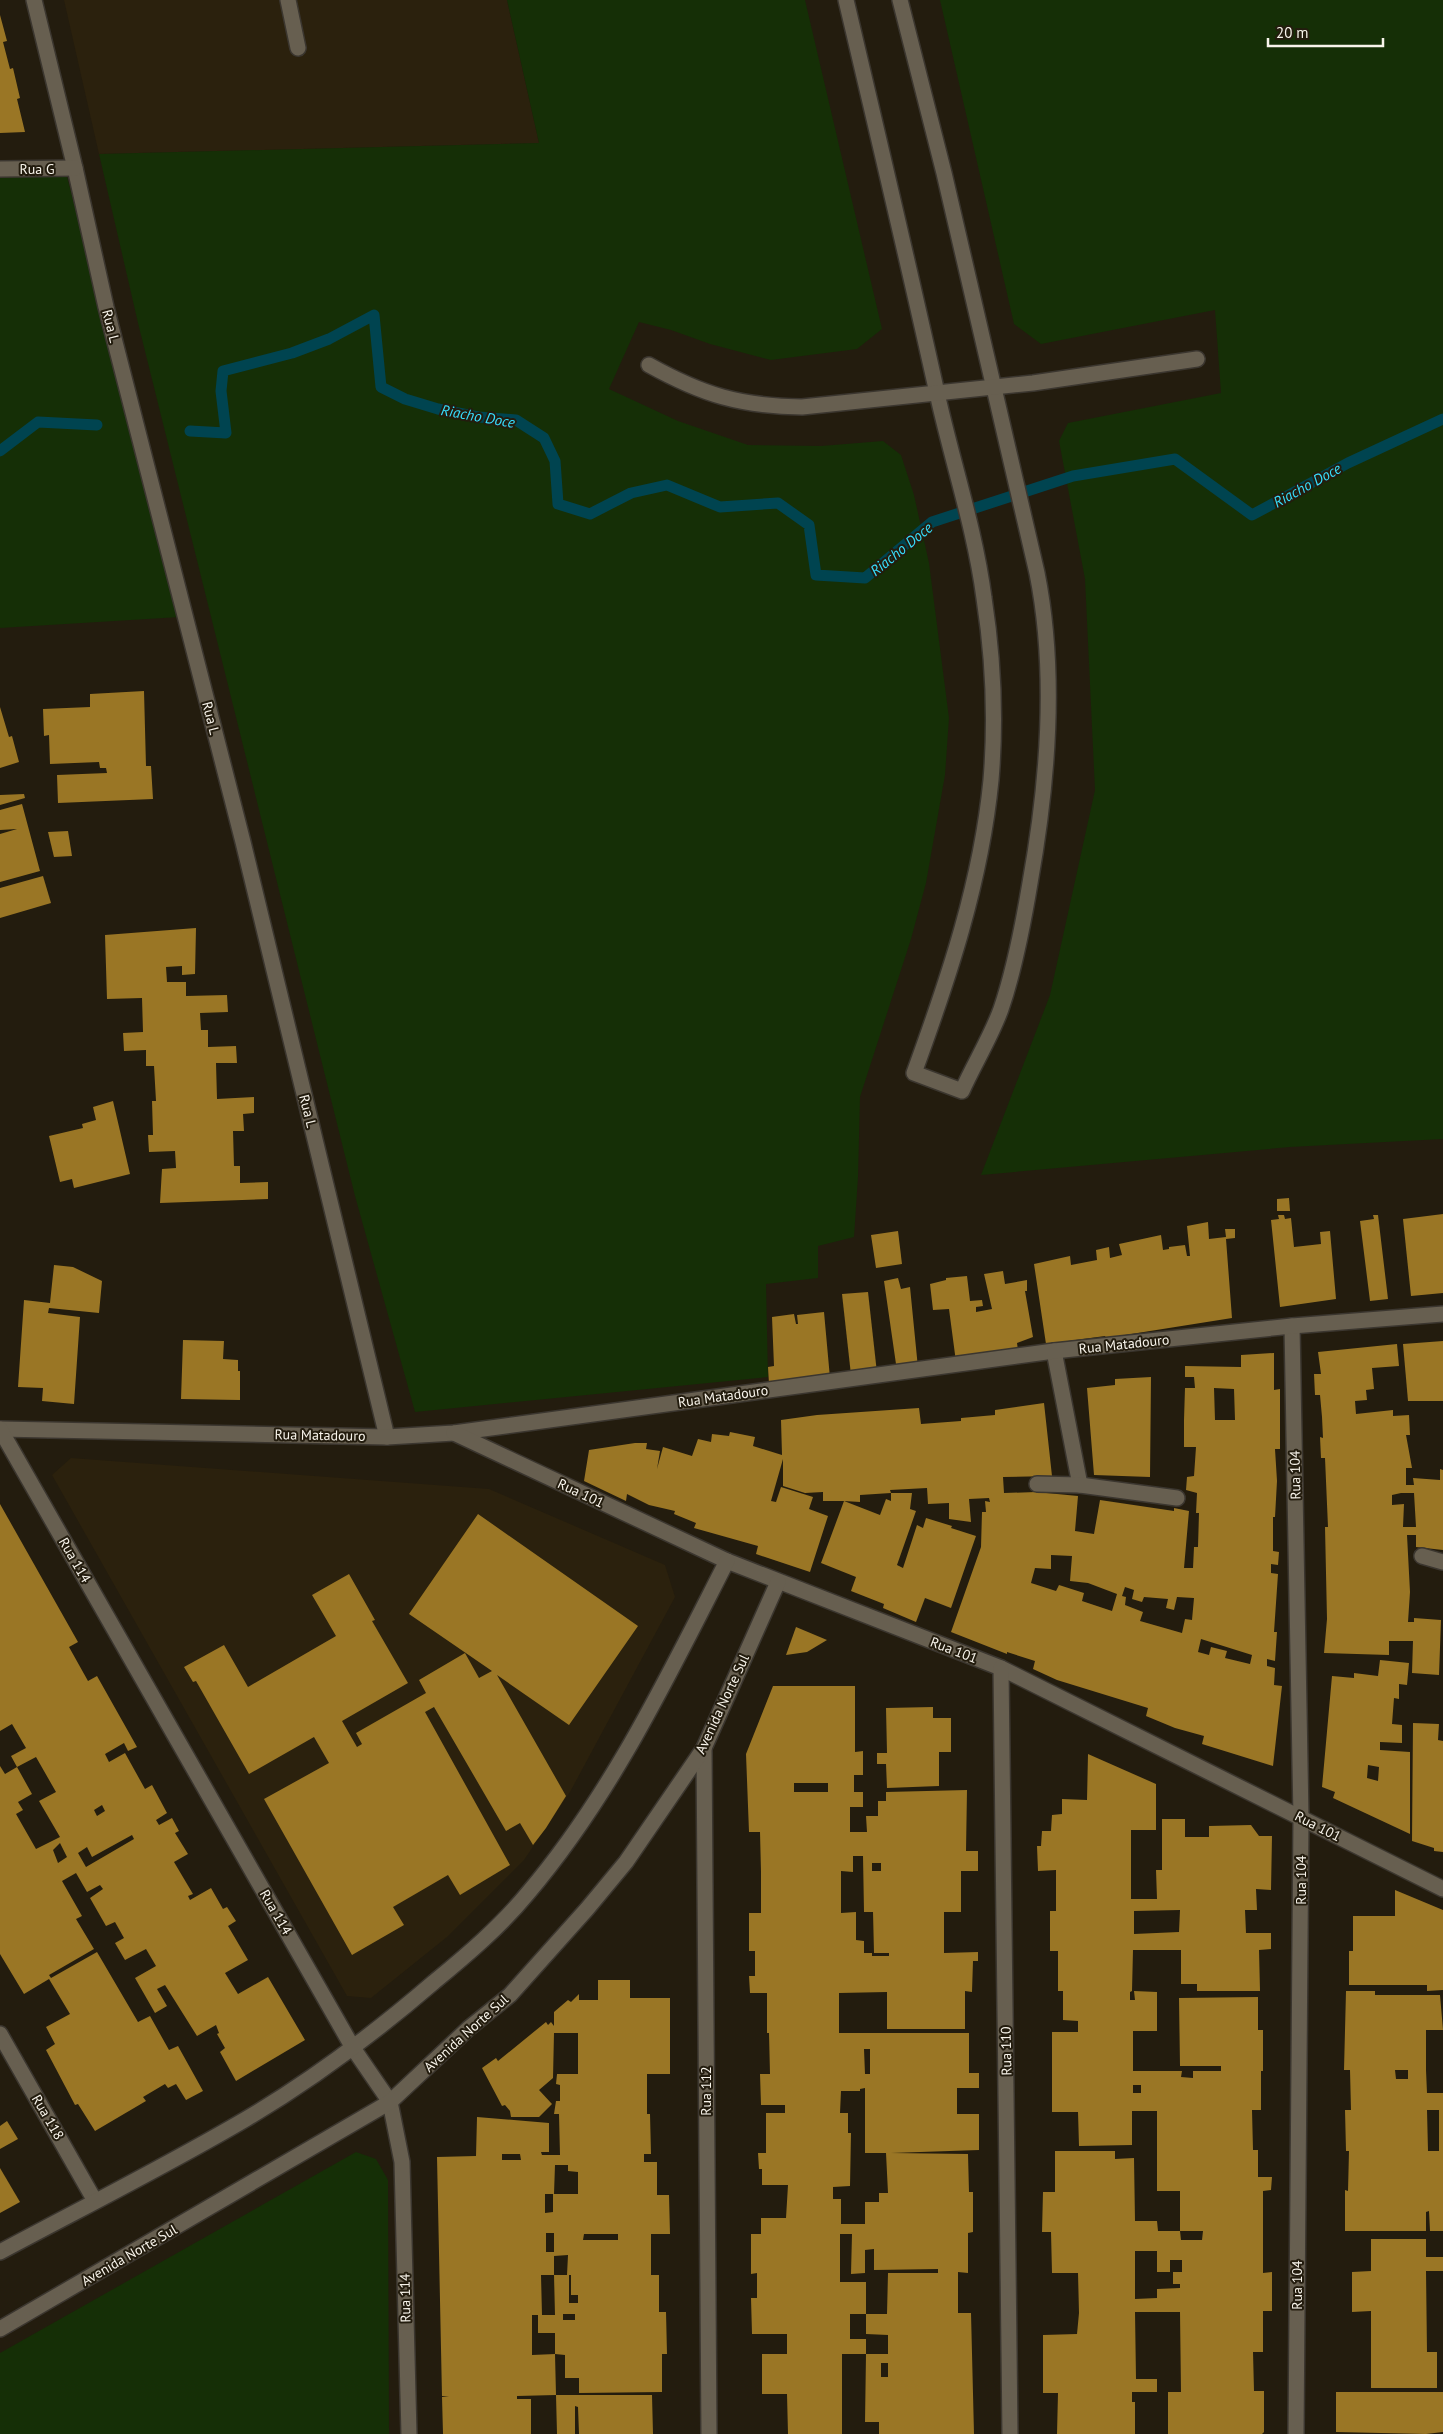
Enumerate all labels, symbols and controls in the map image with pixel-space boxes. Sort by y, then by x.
scale bar [1268,15,1383,47]
text: 20 m [1276,23,1309,42]
street label: Rua G [20,160,55,178]
street label: Rua L [98,307,124,345]
water label: Riacho Doce [440,400,517,432]
water label: Riacho Doce [1270,459,1344,511]
water label: Riacho Doce [866,518,936,580]
street label: Rua L [198,699,224,737]
street label: Rua L [295,1092,321,1130]
street label: Rua Matadouro [1078,1330,1170,1358]
street label: Rua Matadouro [677,1381,769,1411]
street label: Rua Matadouro [274,1425,366,1445]
street label: Rua 104 [1286,1450,1304,1500]
street label: Rua 101 [555,1474,607,1512]
street label: Rua 114 [55,1534,95,1586]
street label: Rua 101 [928,1633,980,1667]
street label: Avenida Norte Sul [691,1651,753,1757]
street label: Rua 101 [1292,1807,1344,1845]
street label: Rua 104 [1292,1855,1310,1905]
street label: Rua 114 [256,1886,296,1938]
street label: Avenida Norte Sul [420,1990,512,2076]
street label: Rua 110 [997,2026,1015,2076]
street label: Rua 112 [697,2066,715,2116]
street label: Rua 118 [28,2091,68,2143]
street label: Avenida Norte Sul [78,2220,180,2290]
street label: Rua 104 [1288,2260,1306,2310]
street label: Rua 114 [396,2273,414,2323]

